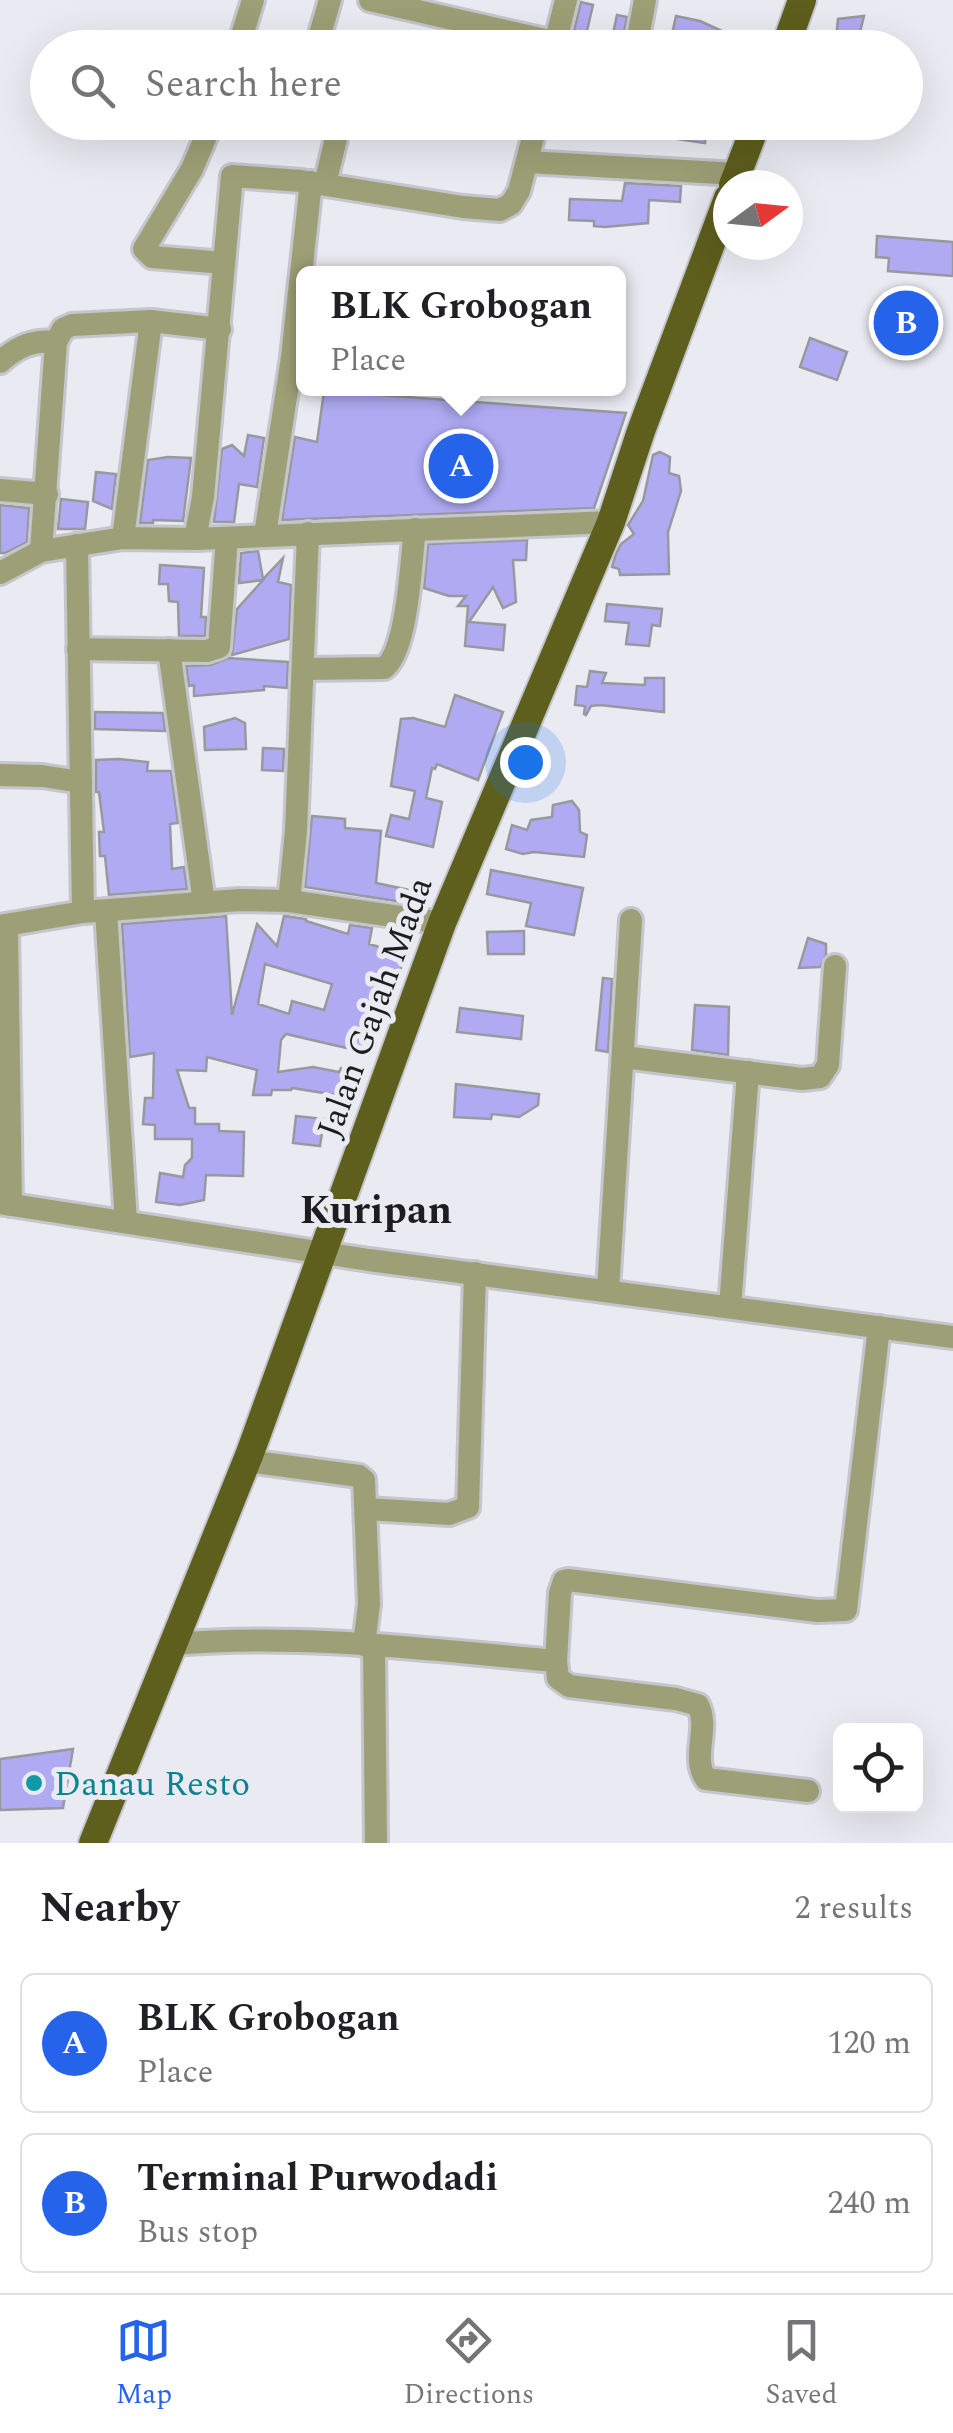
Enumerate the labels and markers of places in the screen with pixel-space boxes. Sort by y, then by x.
pin: B [874,286,938,360]
pin: A [428,428,494,504]
place label: Danau Resto [54,1758,250,1811]
marker: Danau Resto [23,1772,45,1794]

